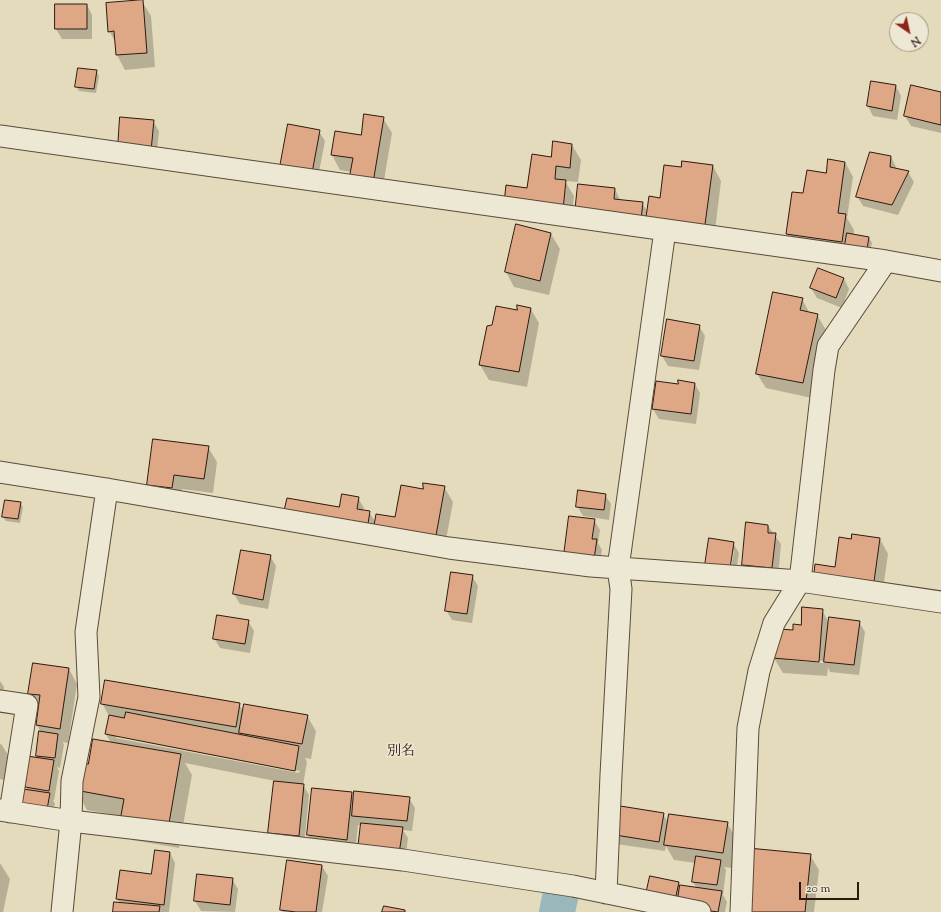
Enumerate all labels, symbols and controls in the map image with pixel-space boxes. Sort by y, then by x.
north arrow [889,12,929,52]
text: N [907,32,923,50]
district label: 別名 [387,745,415,761]
scale bar [801,874,861,900]
text: 20 m [806,880,830,898]

